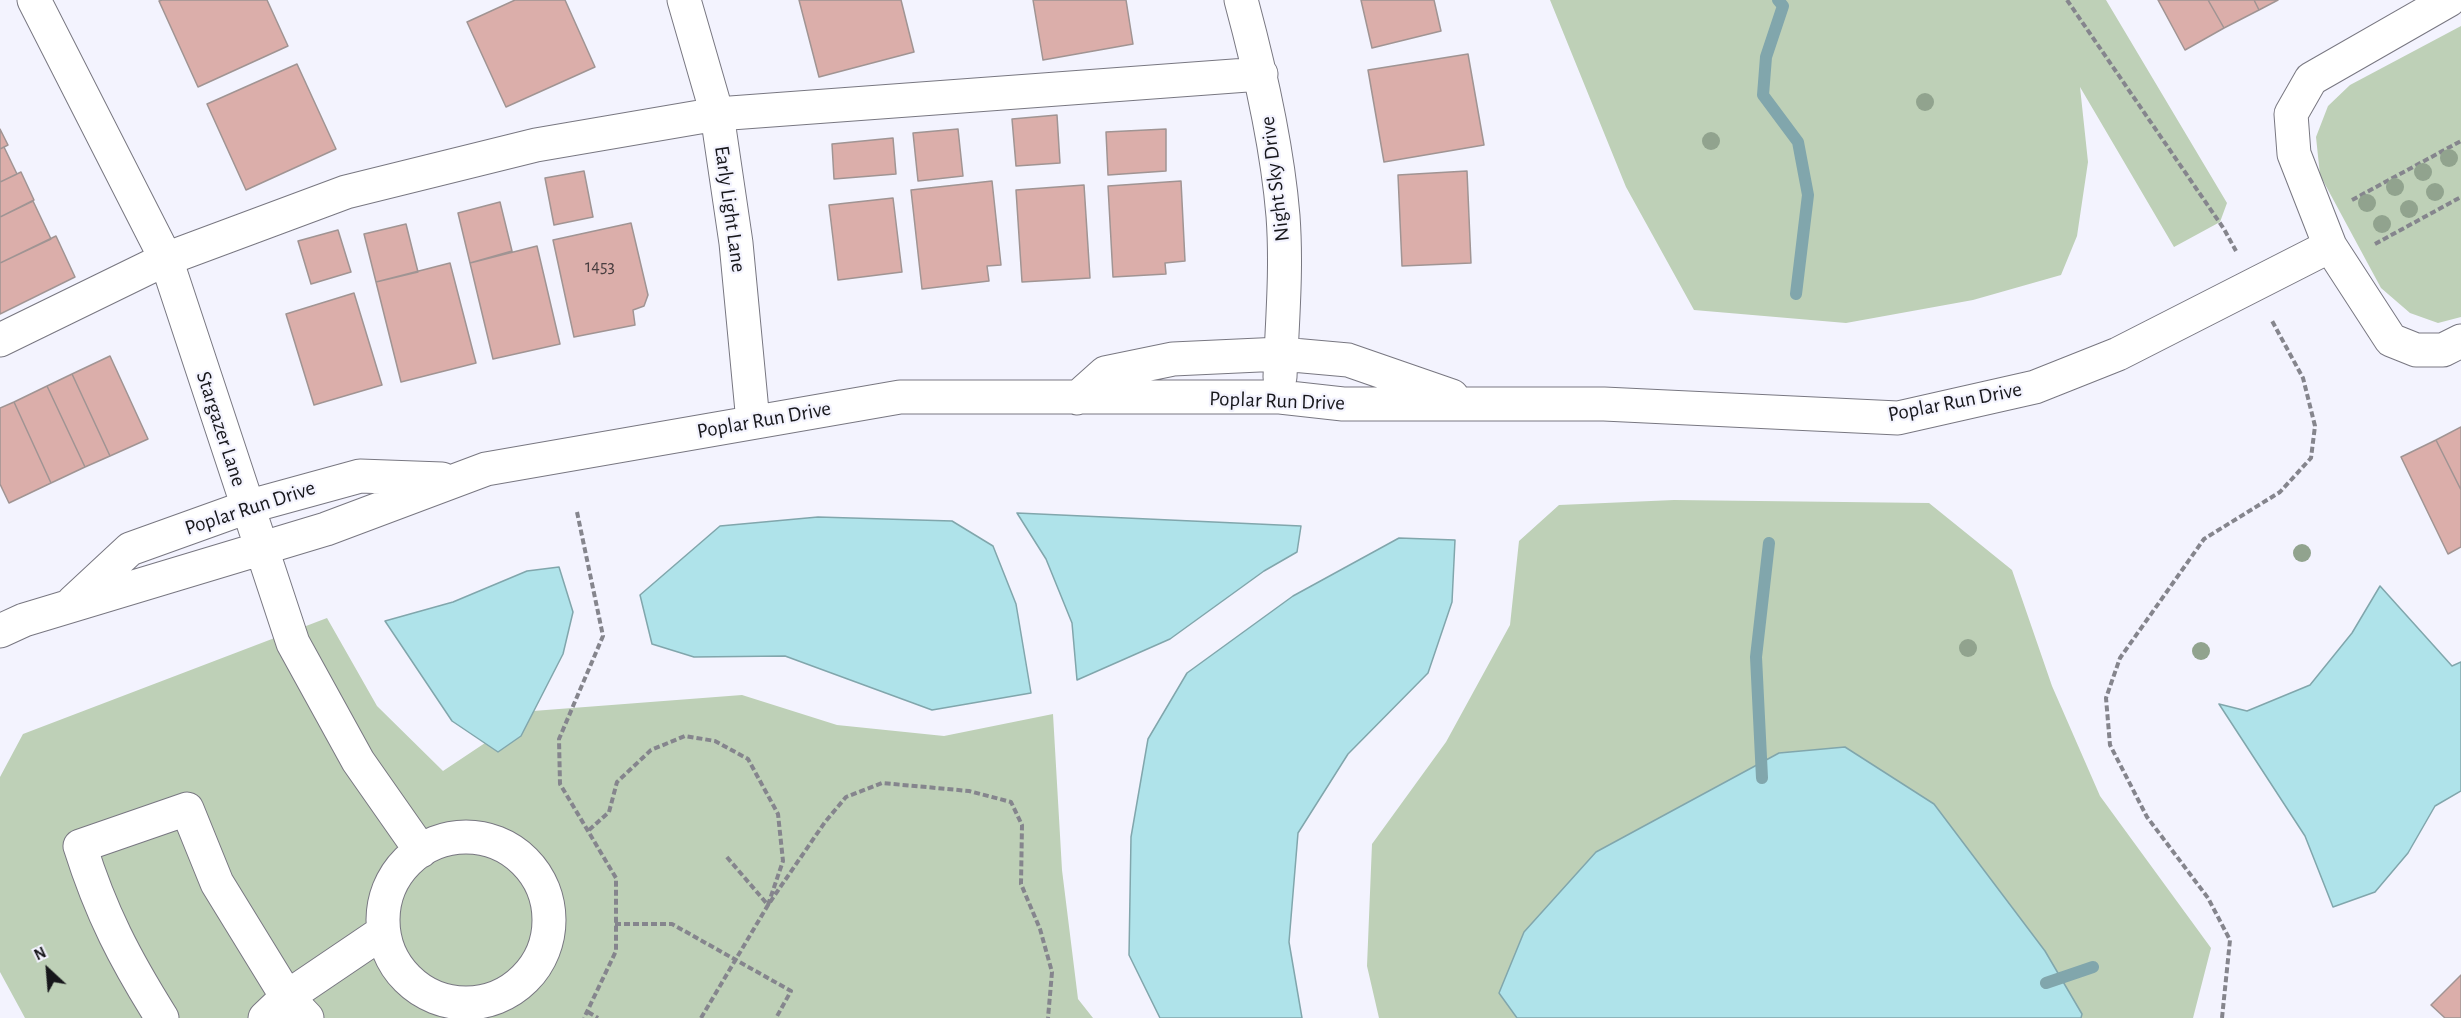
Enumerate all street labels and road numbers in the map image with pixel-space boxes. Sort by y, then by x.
street label: Night Sky Drive [1255,115,1295,243]
street label: Early Light Lane [709,144,751,274]
street label: Stargazer Lane [191,368,251,490]
street label: Poplar Run Drive [1886,377,2024,427]
street label: Poplar Run Drive [1209,386,1345,416]
street label: Poplar Run Drive [695,396,833,444]
street label: Poplar Run Drive [182,475,318,541]

